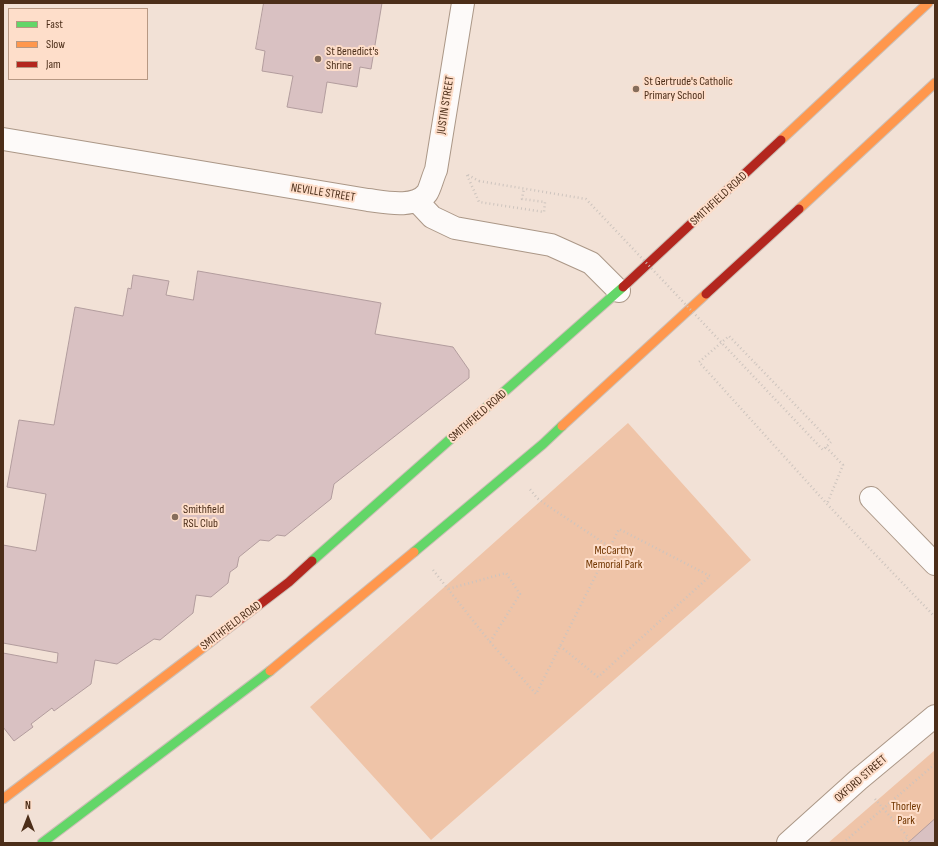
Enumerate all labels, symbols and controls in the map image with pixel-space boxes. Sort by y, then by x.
legend [8,8,148,80]
text: Fast [46,17,63,32]
text: Slow [46,37,65,52]
place label: St Benedict's Shrine [326,45,379,73]
marker: St Benedict's Shrine [313,54,323,64]
text: Jam [46,57,61,72]
street label: JUSTIN STREET [434,75,458,135]
place label: St Gertrude's Catholic Primary School [644,75,733,103]
marker: St Gertrude's Catholic Primary School [631,84,641,94]
street label: SMITHFIELD ROAD [688,169,750,229]
street label: NEVILLE STREET [290,181,356,205]
street label: SMITHFIELD ROAD [446,387,510,445]
place label: Smithfield RSL Club [183,503,224,531]
marker: Smithfield RSL Club [170,512,180,522]
park label: McCarthy Memorial Park [586,544,642,572]
street label: SMITHFIELD ROAD [198,598,264,654]
street label: OXFORD STREET [832,752,890,806]
north arrow [8,798,48,838]
text: N [25,799,31,812]
park label: Thorley Park [891,800,921,828]

